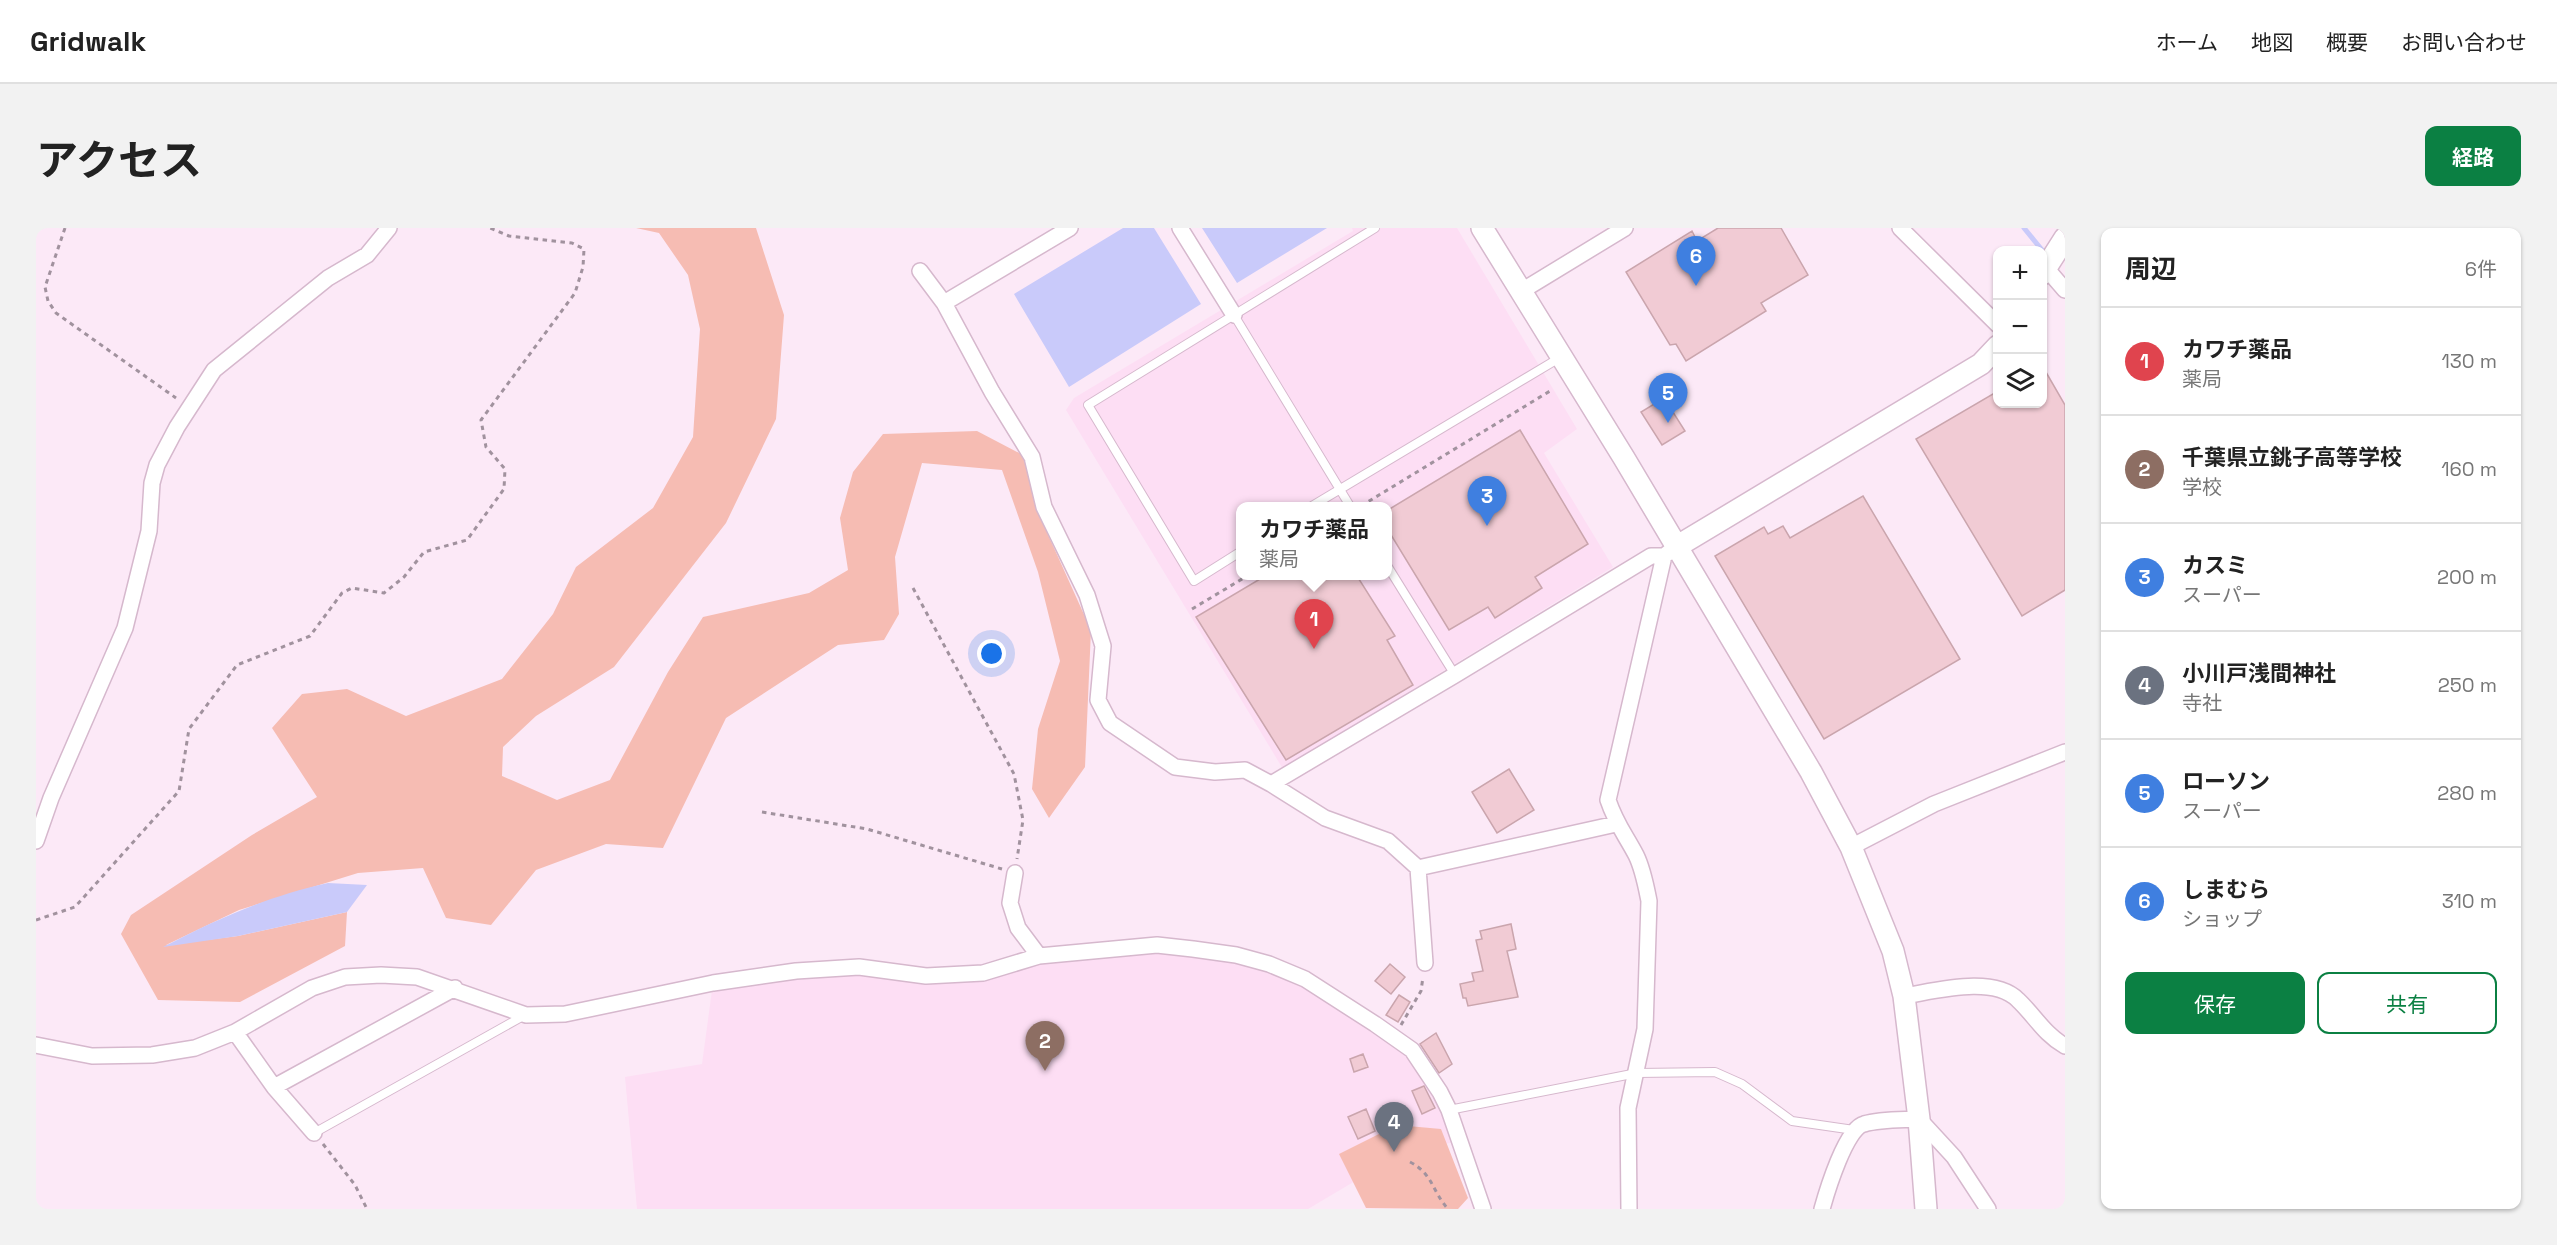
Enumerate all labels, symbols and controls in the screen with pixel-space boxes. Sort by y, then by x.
text: Gridwalk [30,23,146,59]
text: ホーム [2156,29,2218,56]
text: 地図 [2251,29,2293,56]
text: 概要 [2326,29,2368,56]
text: お問い合わせ [2401,29,2527,56]
button: 経路 [2425,126,2521,186]
text: アクセス [36,134,202,187]
pin: 6 [1676,236,1716,286]
map controls [1993,246,2047,408]
button: + [1993,246,2047,300]
text: 周辺 [2125,252,2177,286]
text: 6件 [2465,256,2497,282]
button: − [1993,300,2047,354]
text: カワチ薬品 [2182,335,2292,363]
text: 1 [2140,348,2149,374]
text: 130 m [2441,348,2497,374]
button: layers [1993,354,2047,408]
text: 薬局 [2182,366,2222,392]
pin: 5 [1648,374,1688,423]
text: 千葉県立銚子高等学校 [2182,443,2402,471]
text: 2 [2139,456,2150,482]
text: 160 m [2441,456,2497,482]
text: 学校 [2182,474,2222,500]
pin: 3 [1468,476,1506,526]
popup [1236,502,1392,580]
text: カワチ薬品 [1259,515,1369,543]
text: 薬局 [1259,546,1299,572]
text: カスミ [2182,551,2248,579]
text: 3 [2138,564,2151,590]
text: 200 m [2437,564,2497,590]
text: スーパー [2182,582,2262,608]
pin: 1 [1294,600,1334,649]
your location [977,639,1006,668]
text: 小川戸浅間神社 [2182,659,2336,687]
text: 4 [2138,672,2151,698]
text: 250 m [2438,672,2497,698]
text: 寺社 [2182,690,2222,716]
text: ローソン [2182,767,2270,795]
text: 5 [2139,780,2151,806]
text: 280 m [2437,780,2497,806]
text: スーパー [2182,798,2262,824]
text: しまむら [2182,875,2270,903]
text: 6 [2138,888,2151,914]
text: 310 m [2442,888,2497,914]
text: ショップ [2182,906,2262,932]
button: 保存 [2125,972,2305,1034]
button: 共有 [2317,972,2497,1034]
pin: 2 [1026,1022,1064,1071]
pin: 4 [1374,1102,1414,1152]

